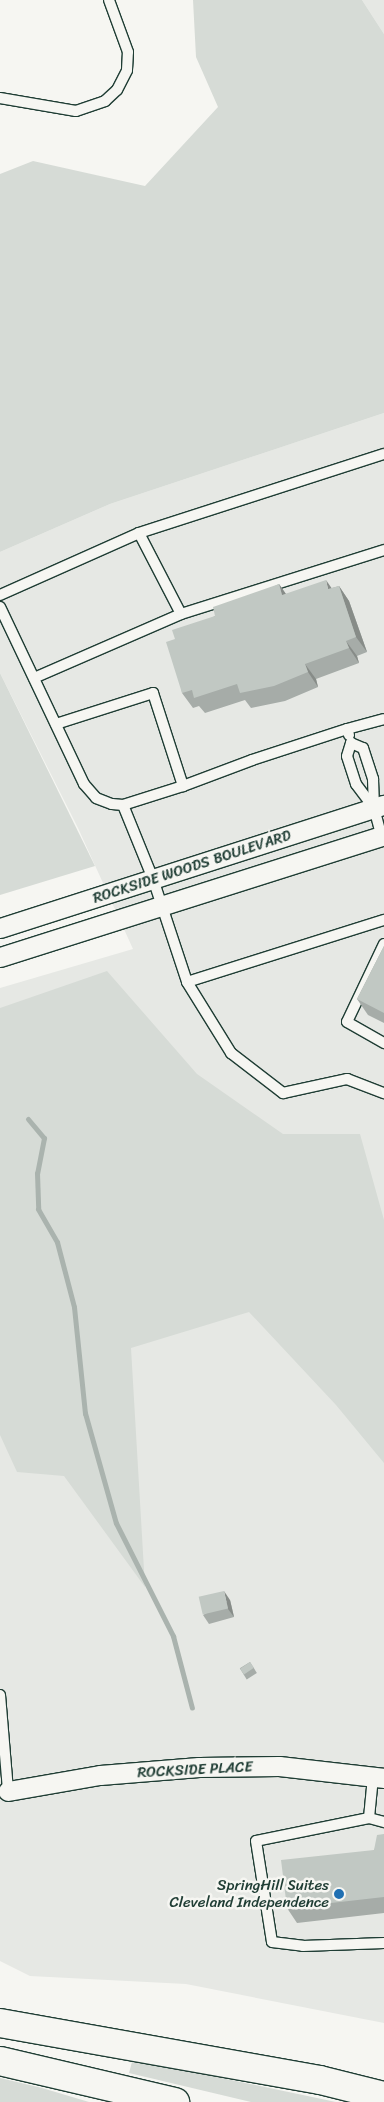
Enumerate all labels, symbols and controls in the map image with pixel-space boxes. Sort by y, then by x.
street label: ROCKSIDE WOODS BOULEVARD [92,827,292,907]
street label: ROCKSIDE PLACE [137,1758,253,1782]
place label: SpringHill Suites Cleveland Independence [169,1876,329,1911]
marker: SpringHill Suites Cleveland Independence [333,1888,345,1900]

